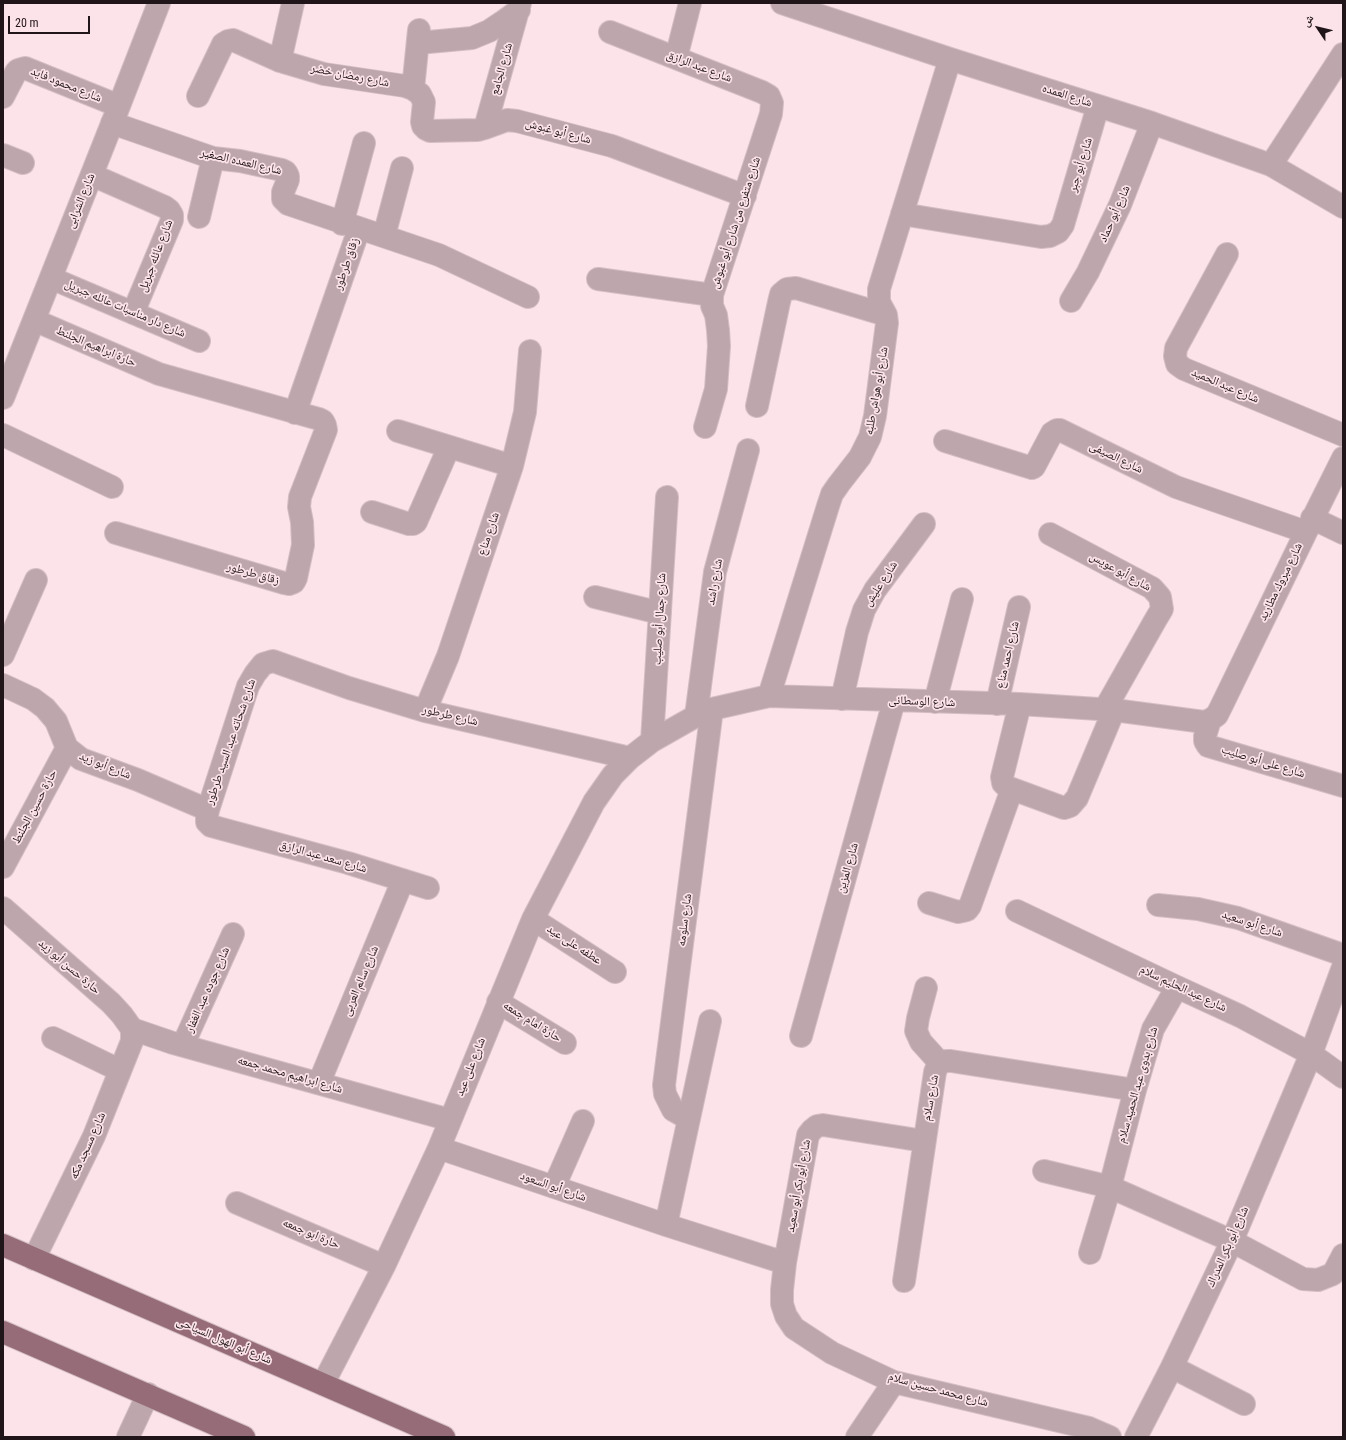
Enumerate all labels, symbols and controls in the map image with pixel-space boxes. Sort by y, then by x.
scale bar [10,8,92,34]
north arrow [1298,8,1338,48]
text: ش [1299,12,1316,29]
text: 20 m [15,16,39,30]
street label: شارع الجامع [488,41,516,97]
street label: شارع عبد الرازق [664,48,734,86]
street label: شارع رمضان خضر [310,61,390,91]
street label: شارع محمود فايد [28,64,104,106]
street label: شارع العمده [1040,81,1094,111]
street label: شارع أبو غبوش [524,116,592,148]
street label: شارع أبو جبر [1066,136,1096,194]
street label: شارع العمده الصغير [199,146,283,178]
street label: شارع متفرع من شارع أبو غبوش [708,155,764,291]
street label: شارع الشرابى [63,171,99,231]
street label: شارع أبو حماد [1096,183,1134,245]
street label: شارع عائله جبريل [136,218,176,294]
street label: زقاق طرطور [331,236,363,292]
street label: شارع دار مناسبات عائله جبريل [62,277,188,341]
street label: حارة ابراهيم الجلنط [54,324,138,370]
street label: شارع أبو هواش طلبه [862,346,892,436]
street label: شارع عبد الحميد [1189,365,1261,407]
street label: شارع الصيفى [1087,439,1145,477]
street label: شارع مناع [475,510,503,558]
street label: شارع مبروك مطاريد [1256,541,1306,623]
street label: شارع أبو عويس [1087,549,1153,595]
street label: شارع راشد [704,558,726,606]
street label: شارع عليش [861,559,901,609]
street label: زقاق طرطور [225,560,281,588]
street label: شارع جمال أبو صليب [650,573,670,665]
street label: شارع احمد مناع [993,620,1023,690]
street label: شارع شحاته عبد السيد طرطور [203,677,259,807]
street label: شارع الوسطانى [888,694,956,710]
street label: شارع طرطور [421,703,479,729]
street label: شارع على أبو صليب [1219,742,1307,782]
street label: شارع أبو زيد [77,749,133,783]
street label: حارة حسين الجلنط [9,768,61,846]
street label: شارع سعد عبد الرازق [278,838,368,876]
street label: شارع المزين [834,841,862,895]
street label: شارع سلومه [675,893,695,947]
street label: شارع أبو سعيد [1220,907,1284,941]
street label: عطفه على عيد [544,922,604,968]
street label: حارة حسن أبو زيد [35,936,103,998]
street label: شارع سالم العربى [340,944,382,1018]
street label: شارع جوده عبد الغفار [183,945,233,1035]
street label: شارع عبد الحليم سلام [1137,963,1229,1015]
street label: حارة امام جمعه [500,998,564,1046]
street label: شارع بدوى عبد الحميد سلام [1114,1025,1162,1145]
street label: شارع على عيد [453,1036,489,1098]
street label: شارع ابراهيم محمد جمعه [236,1053,344,1097]
street label: شارع سلام [920,1074,942,1122]
street label: شارع مسجد مكه [67,1110,109,1182]
street label: شارع أبو بكر أبو سعيد [784,1139,814,1233]
street label: شارع أبو السعود [518,1169,588,1205]
street label: شارع أبو بكر المدراك [1204,1204,1252,1290]
street label: حارة ابو جمعه [280,1216,342,1252]
street label: شارع أبو الهول السياحى [174,1314,274,1368]
street label: شارع محمد حسين سلام [886,1370,990,1410]

